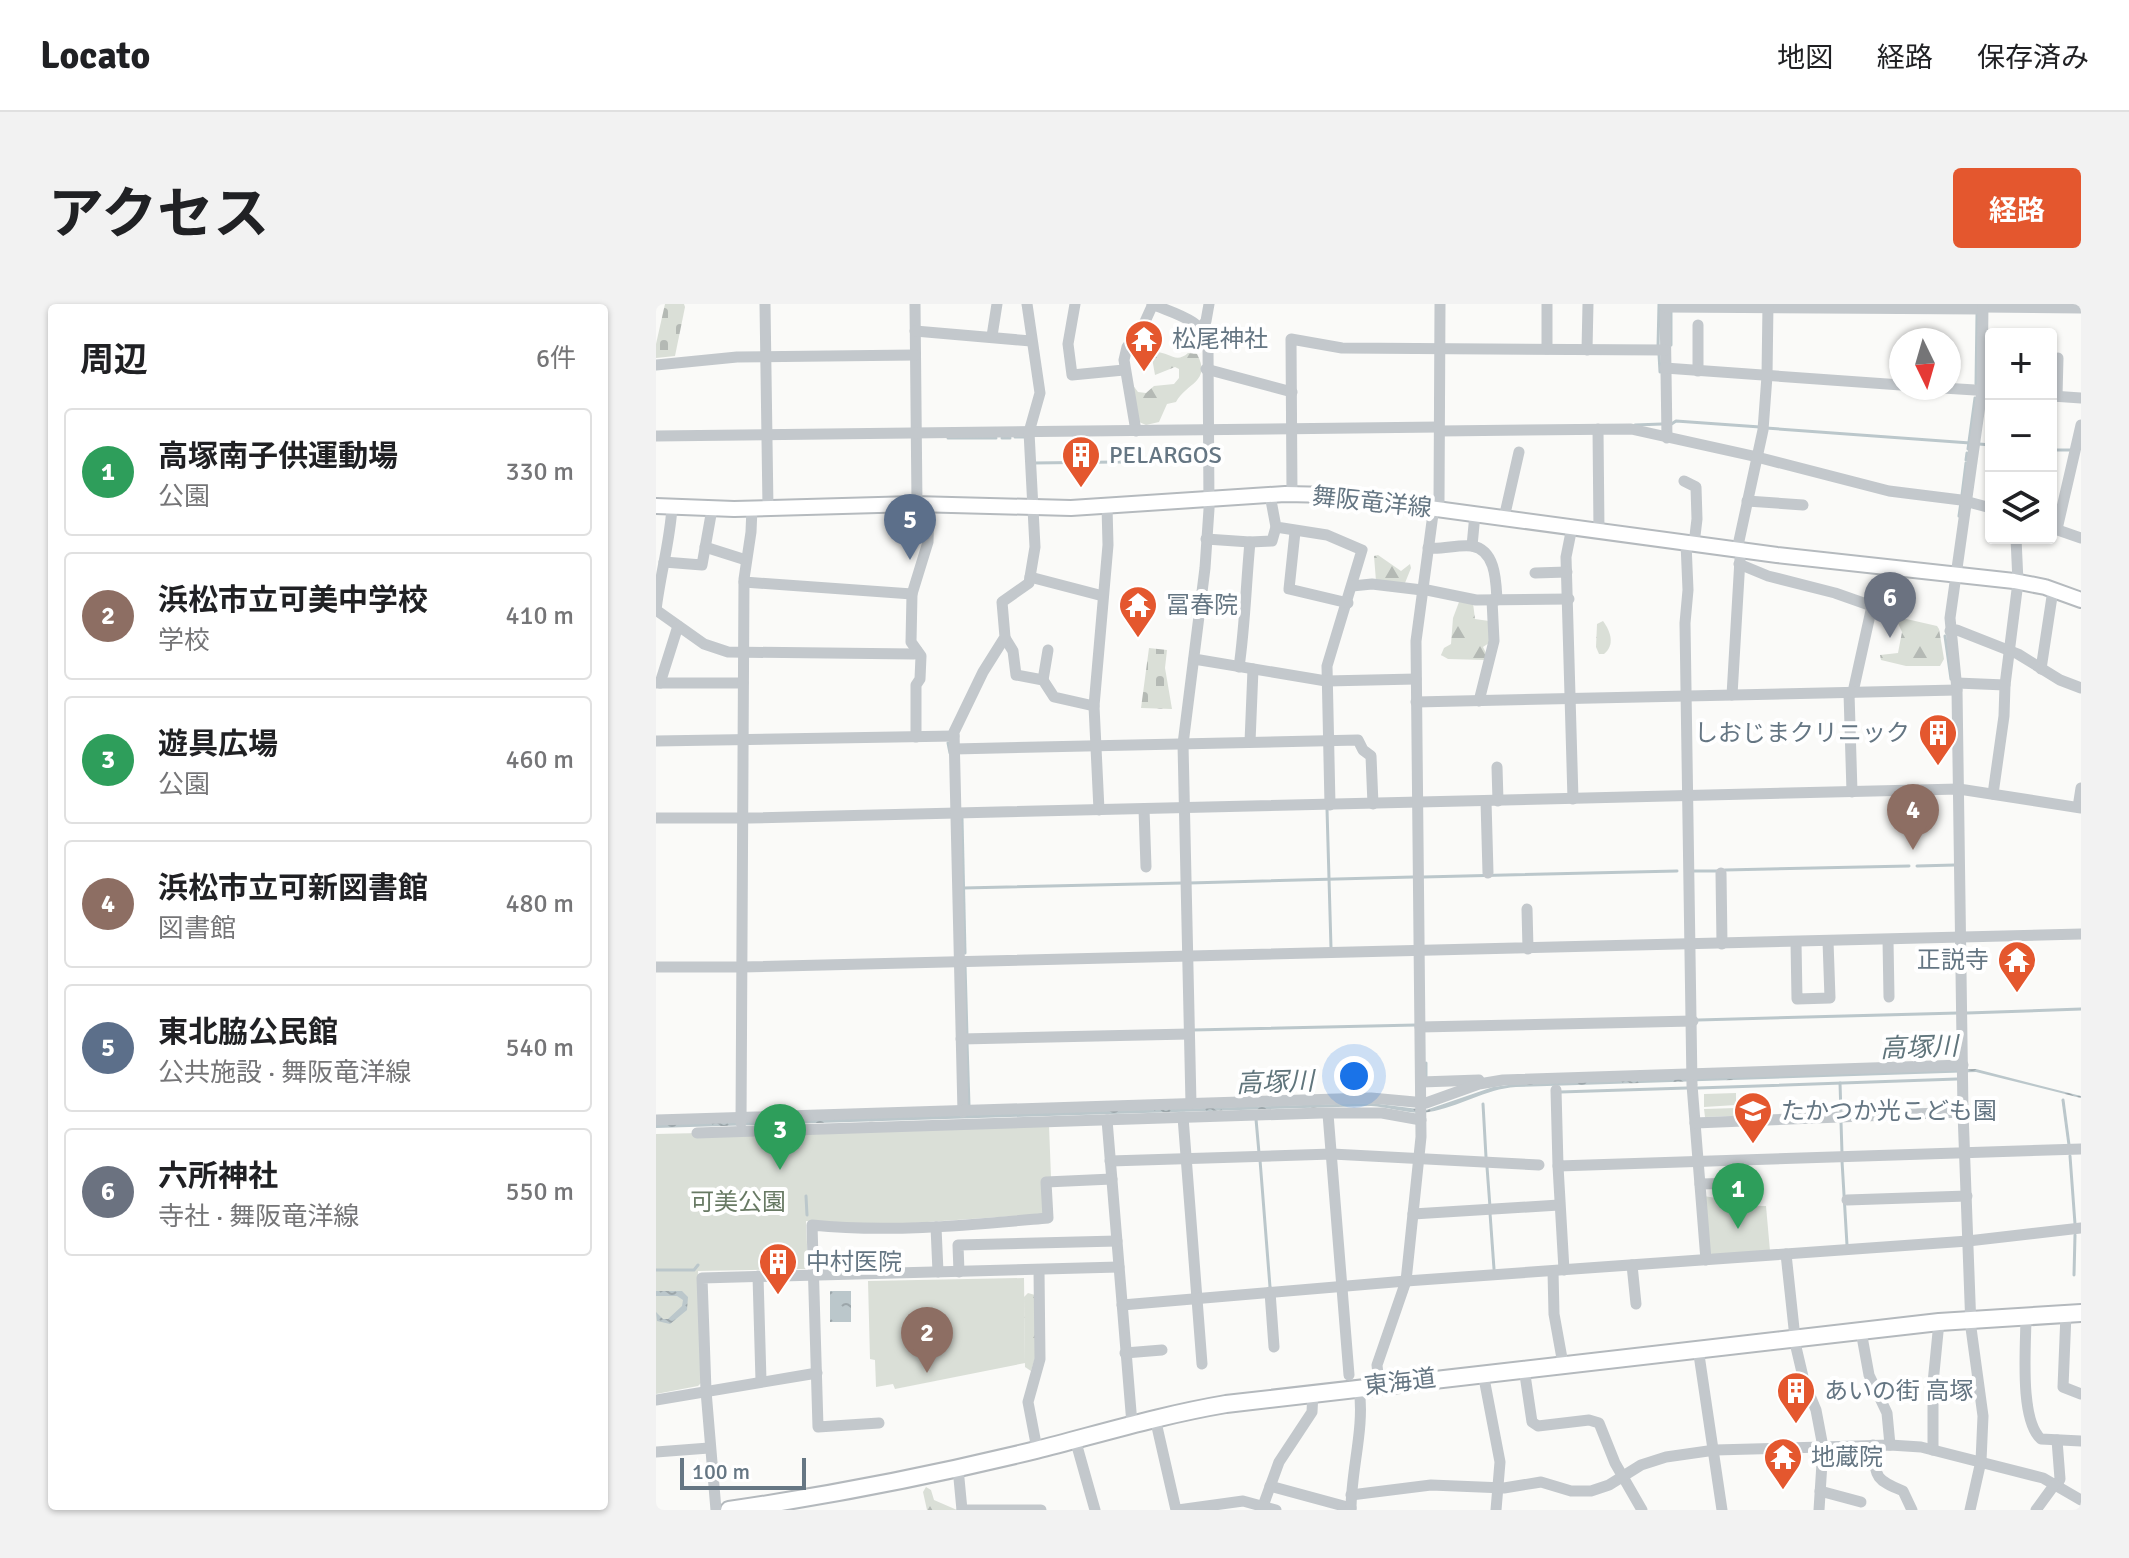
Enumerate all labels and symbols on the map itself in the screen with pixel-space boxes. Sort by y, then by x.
temple icon: 松尾神社 [1123,318,1165,373]
place label: 松尾神社 [1172,324,1268,354]
north arrow [1889,328,1961,400]
building icon: PELARGOS [1060,434,1102,489]
place label: PELARGOS [1109,440,1222,470]
street label: 舞阪竜洋線 [1311,481,1433,523]
pin: 5 [884,494,936,560]
pin: 6 [1864,572,1916,638]
temple icon: 冨春院 [1117,584,1159,639]
place label: 冨春院 [1166,590,1238,620]
building icon: しおじまクリニック [1917,712,1959,767]
place label: しおじまクリニック [1694,718,1910,748]
pin: 4 [1887,784,1939,850]
temple icon: 正説寺 [1996,939,2038,994]
place label: 正説寺 [1917,945,1989,975]
water label: 高塚川 [1879,1031,1962,1065]
your location [1334,1056,1374,1096]
water label: 高塚川 [1235,1066,1318,1100]
school or university icon: たかつか光こども園 [1732,1090,1774,1145]
place label: たかつか光こども園 [1781,1096,1997,1126]
pin: 3 [754,1104,806,1170]
pin: 1 [1712,1163,1764,1229]
park label: 可美公園 [690,1187,786,1217]
building icon: 中村医院 [757,1241,799,1296]
place label: 中村医院 [806,1247,902,1277]
pin: 2 [901,1307,953,1373]
street label: 東海道 [1362,1363,1438,1401]
building icon: あいの街 高塚 [1775,1370,1817,1425]
place label: あいの街 高塚 [1824,1376,1973,1406]
temple icon: 地蔵院 [1762,1436,1804,1491]
place label: 地蔵院 [1811,1442,1883,1472]
scale bar [680,1454,806,1490]

